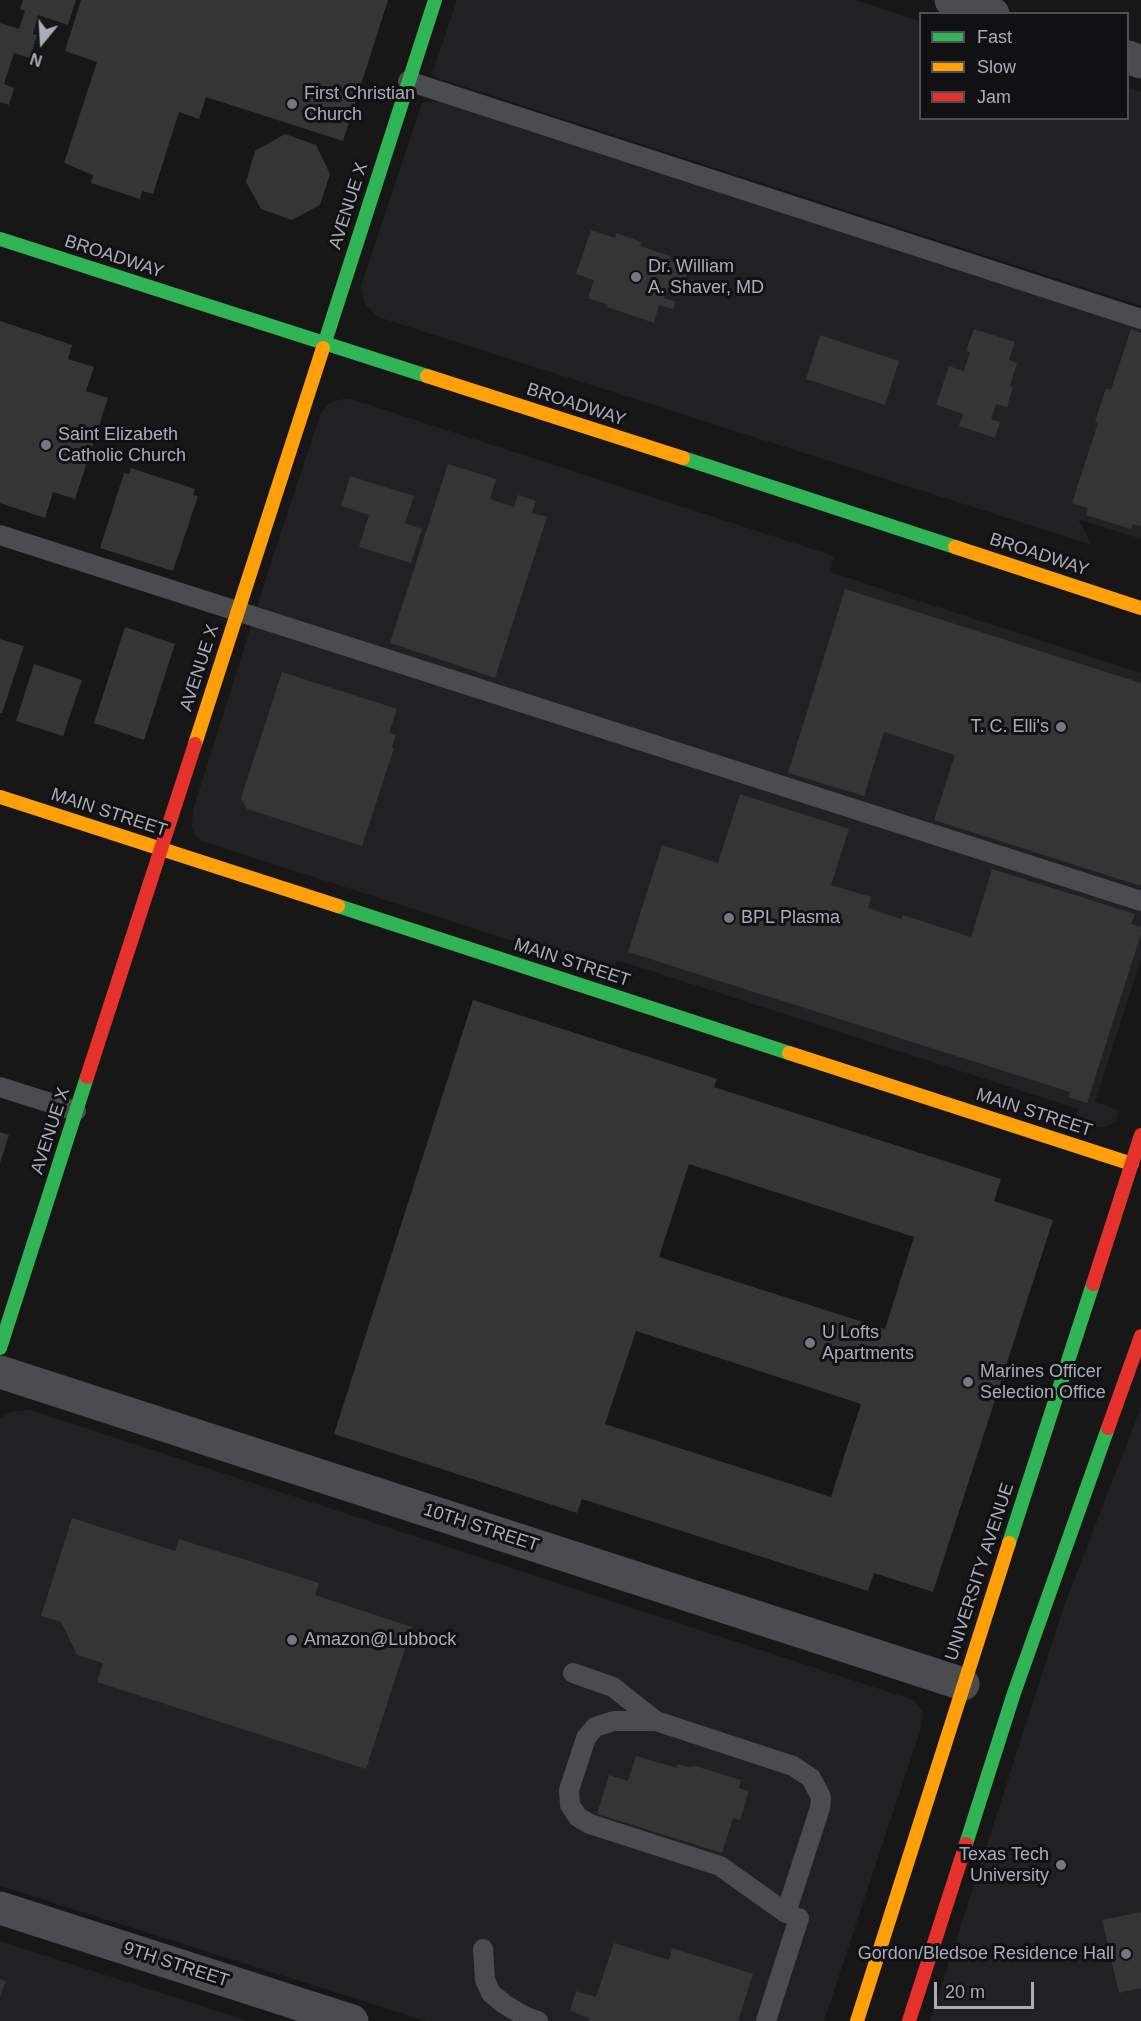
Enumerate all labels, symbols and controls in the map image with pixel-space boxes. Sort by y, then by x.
north arrow [12,12,72,72]
legend [919,12,1129,120]
text: Fast [977,27,1012,47]
text: N [28,50,44,69]
text: Slow [977,57,1016,77]
place label: First Christian Church [304,83,415,125]
text: Jam [977,87,1011,107]
marker: First Christian Church [285,97,299,111]
street label: AVENUE X [325,160,373,252]
street label: BROADWAY [62,231,166,283]
place label: Dr. William A. Shaver, MD [648,256,764,298]
marker: Dr. William A. Shaver, MD [629,270,643,284]
street label: BROADWAY [524,379,628,431]
place label: Saint Elizabeth Catholic Church [58,424,186,466]
marker: Saint Elizabeth Catholic Church [39,438,53,452]
street label: BROADWAY [987,529,1091,581]
street label: AVENUE X [176,622,224,714]
place label: T. C. Elli's [971,716,1049,738]
marker: T. C. Elli's [1054,720,1068,734]
street label: MAIN STREET [48,784,170,842]
place label: BPL Plasma [741,907,840,929]
marker: BPL Plasma [722,911,736,925]
street label: MAIN STREET [511,934,633,992]
street label: MAIN STREET [973,1084,1095,1142]
street label: AVENUE X [27,1085,75,1177]
place label: U Lofts Apartments [822,1322,914,1364]
marker: U Lofts Apartments [803,1336,817,1350]
place label: Marines Officer Selection Office [980,1361,1106,1404]
marker: Marines Officer Selection Office [961,1375,975,1389]
street label: UNIVERSITY AVENUE [941,1480,1019,1664]
street label: 10TH STREET [421,1499,541,1557]
place label: Amazon@Lubbock [304,1629,456,1651]
marker: Amazon@Lubbock [285,1633,299,1647]
place label: Texas Tech University [959,1844,1049,1886]
marker: Texas Tech University [1054,1858,1068,1872]
street label: 9TH STREET [120,1938,232,1992]
place label: Gordon/Bledsoe Residence Hall [858,1943,1114,1965]
marker: Gordon/Bledsoe Residence Hall [1119,1947,1133,1961]
scale bar [937,1970,1038,2008]
text: 20 m [945,1982,985,2002]

